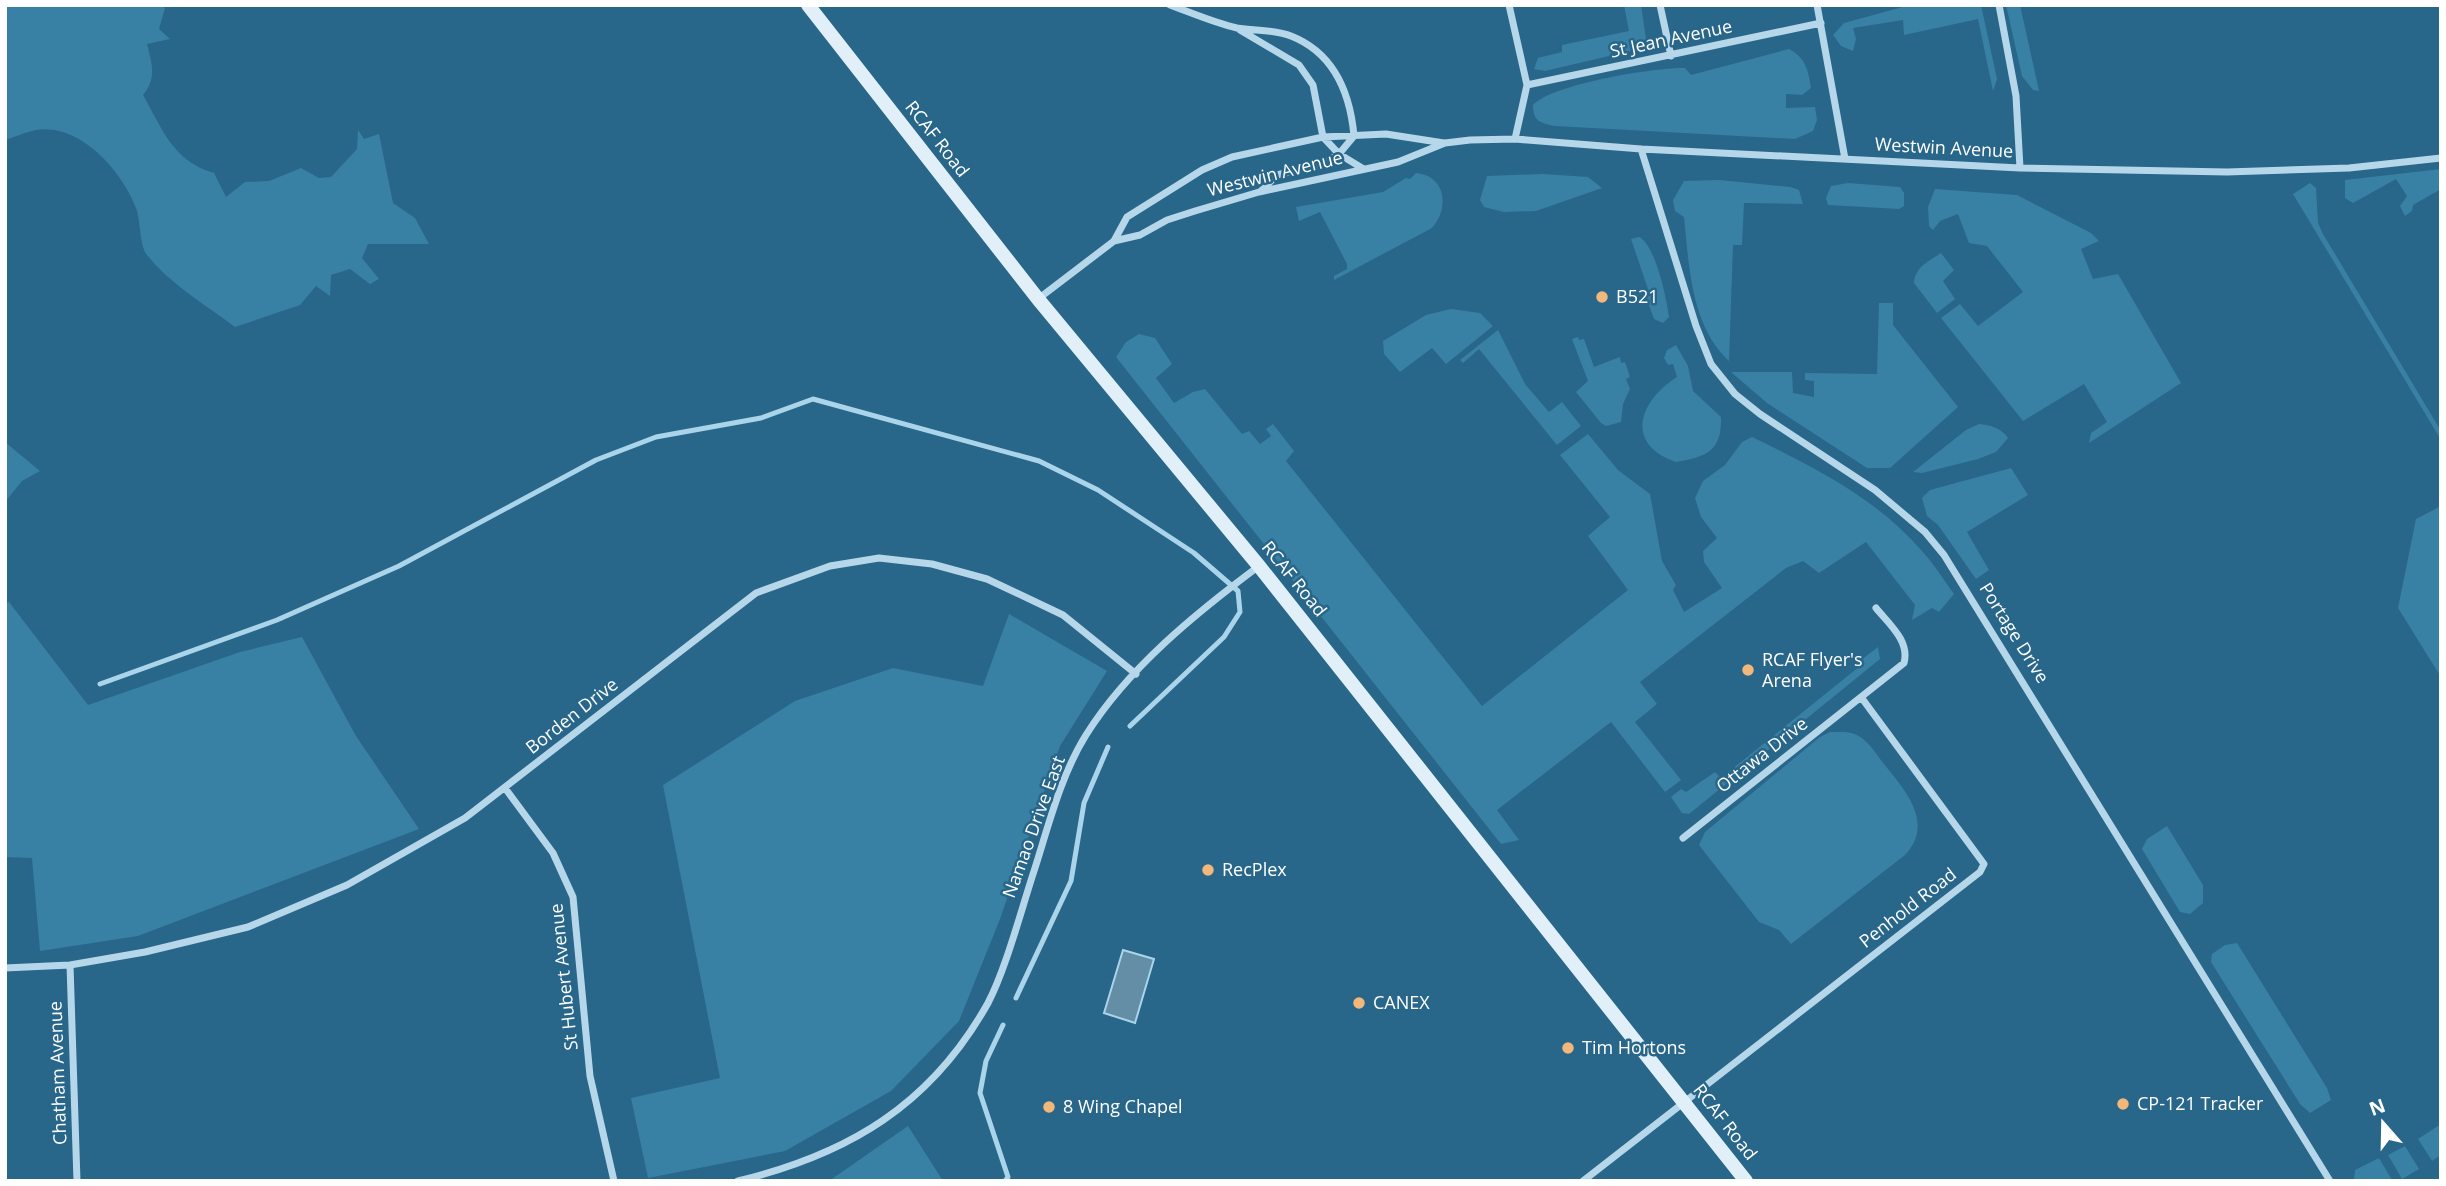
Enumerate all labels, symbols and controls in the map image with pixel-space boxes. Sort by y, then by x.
street label: St Jean Avenue [1608,13,1734,63]
street label: RCAF Road [900,95,975,182]
street label: Westwin Avenue [1874,131,2014,163]
street label: Westwin Avenue [1205,145,1345,201]
place label: B521 [1616,284,1659,308]
marker: B521 [1594,289,1610,305]
street label: RCAF Road [1257,536,1333,621]
street label: Portage Drive [1974,578,2055,687]
place label: RCAF Flyer's Arena [1762,647,1863,692]
marker: RCAF Flyer's Arena [1740,662,1756,678]
street label: Borden Drive [520,672,622,759]
street label: Ottawa Drive [1711,711,1812,797]
street label: Namao Drive East [996,752,1070,901]
place label: RecPlex [1222,857,1287,881]
marker: RecPlex [1200,862,1216,878]
street label: Penhold Road [1854,862,1961,953]
street label: St Hubert Avenue [543,902,583,1052]
place label: CANEX [1373,990,1430,1014]
marker: CANEX [1351,995,1367,1011]
street label: Chatham Avenue [42,1001,72,1145]
place label: Tim Hortons [1582,1035,1686,1059]
marker: Tim Hortons [1560,1040,1576,1056]
street label: RCAF Road [1688,1078,1763,1165]
north arrow [2348,1088,2418,1158]
place label: CP-121 Tracker [2137,1091,2264,1115]
text: N [2365,1092,2389,1122]
place label: 8 Wing Chapel [1063,1094,1183,1118]
marker: CP-121 Tracker [2115,1096,2131,1112]
marker: 8 Wing Chapel [1041,1099,1057,1115]

